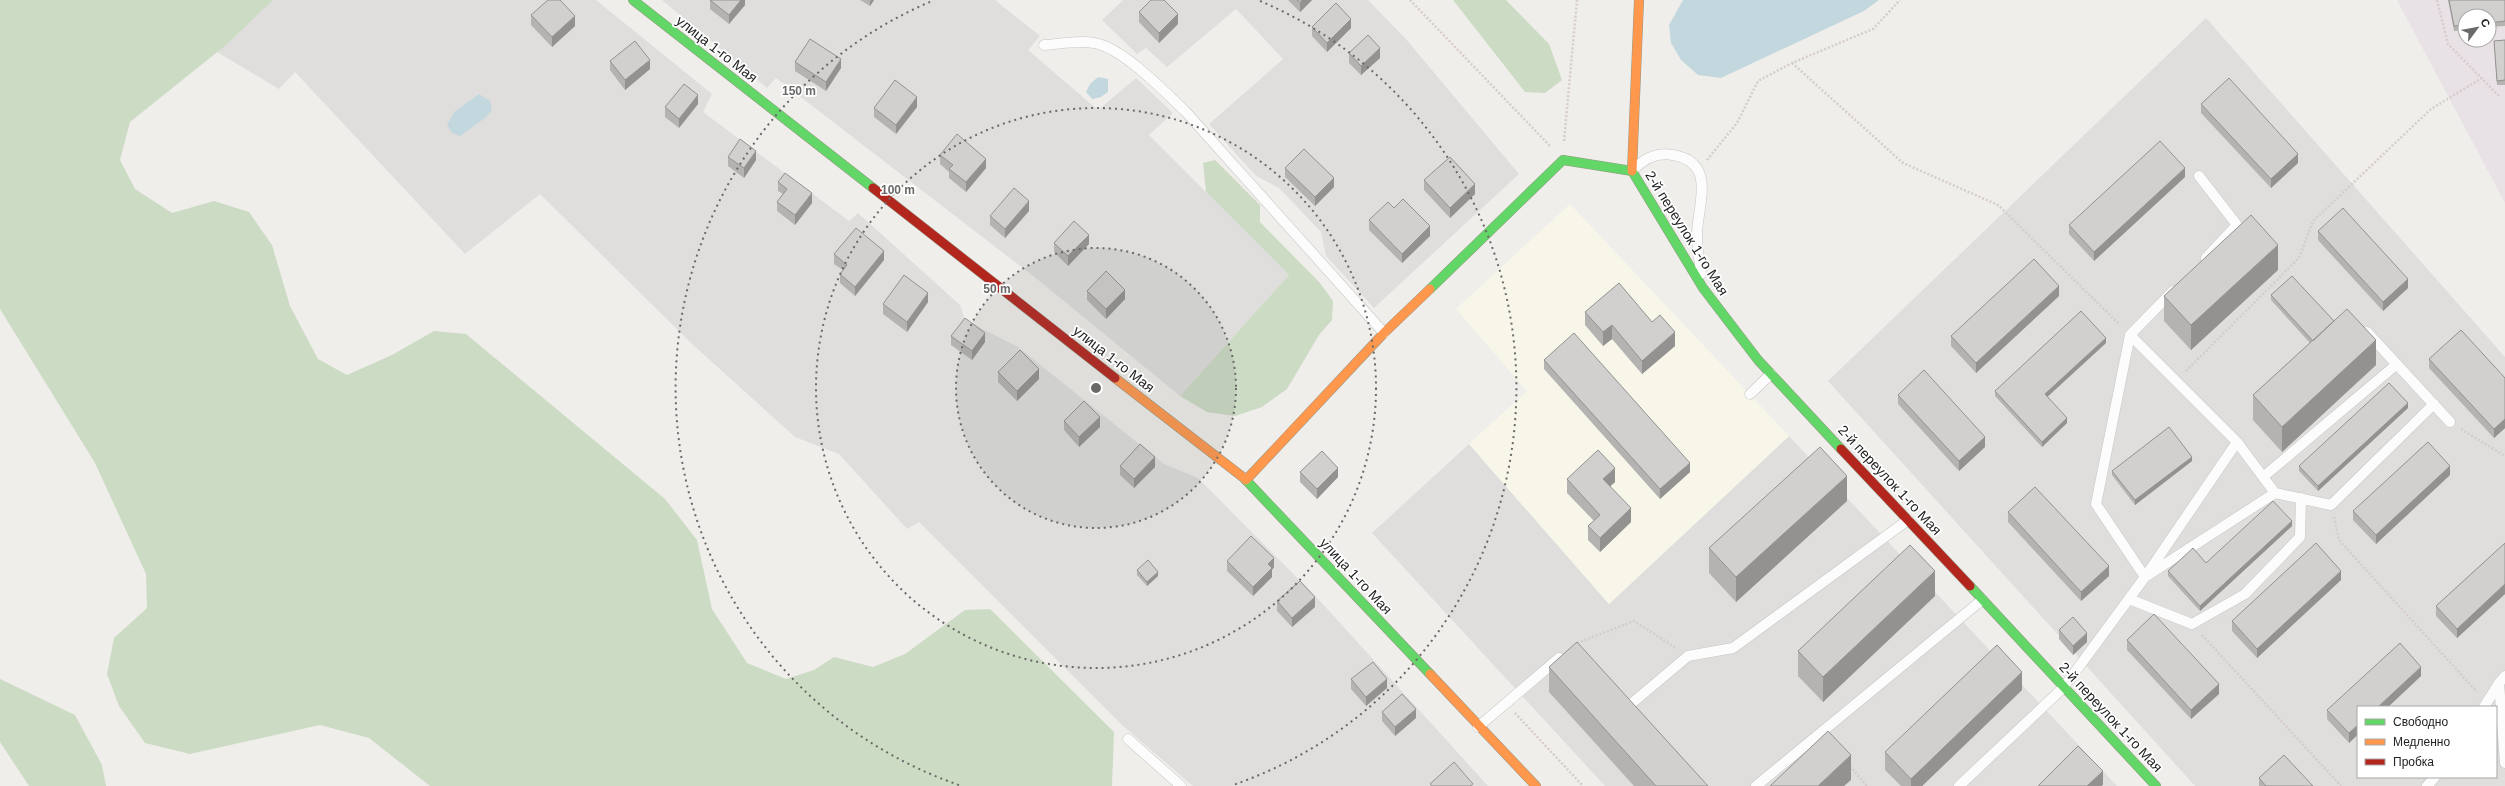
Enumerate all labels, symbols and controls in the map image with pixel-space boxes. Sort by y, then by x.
north arrow [2457,8,2497,48]
street label: улица 1-го Мая [673,12,761,86]
text: С [2478,16,2493,29]
text: 150 m [782,84,816,98]
street label: 2-й переулок 1-го Мая [1642,168,1732,298]
text: 100 m [881,183,915,197]
text: 50 m [983,282,1011,296]
street label: улица 1-го Мая [1070,322,1158,396]
centre of rings [1089,381,1103,395]
street label: 2-й переулок 1-го Мая [1835,422,1945,538]
street label: улица 1-го Мая [1317,535,1395,617]
street label: 2-й переулок 1-го Мая [2056,659,2166,775]
legend [2357,706,2497,778]
text: Свободно [2393,715,2448,729]
text: Медленно [2393,735,2450,749]
text: Пробка [2393,755,2434,769]

